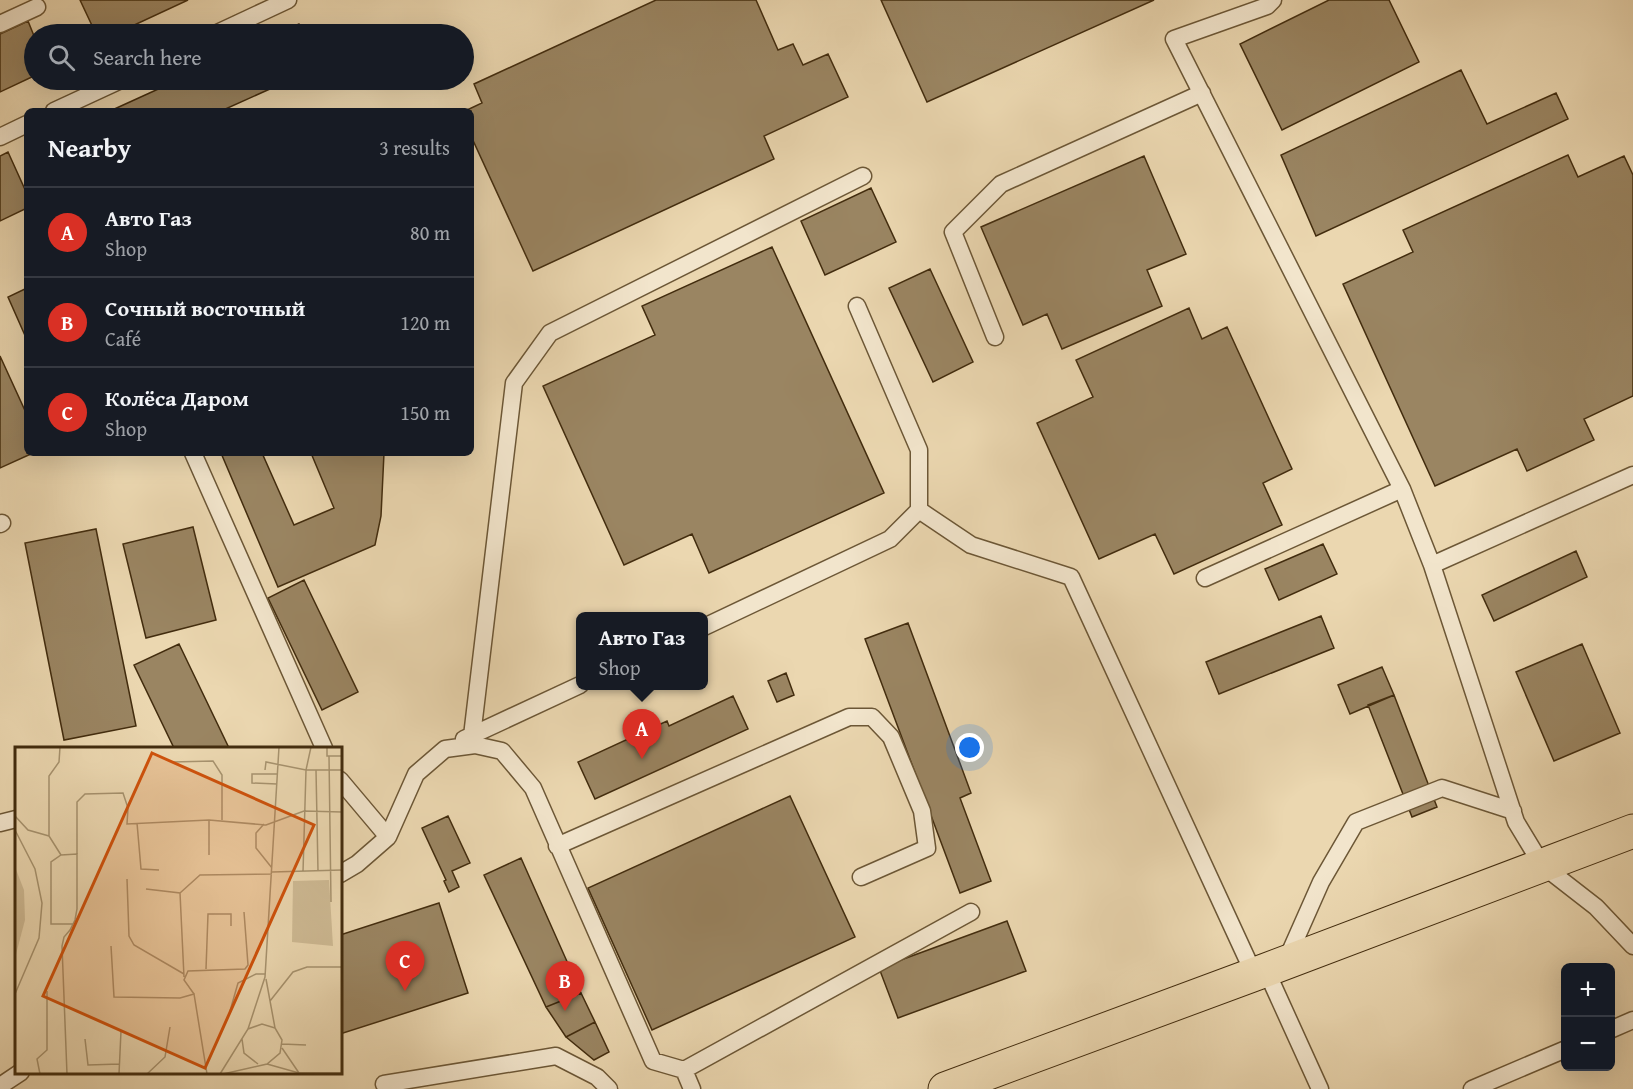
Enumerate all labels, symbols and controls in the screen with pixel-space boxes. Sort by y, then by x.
search box [24,24,474,90]
icon: search [45,41,78,74]
text: Search here [93,41,202,73]
text: Nearby [48,128,131,167]
text: 3 results [379,133,450,162]
text: Авто Газ [105,202,192,234]
text: A [61,218,74,247]
text: 80 m [410,218,450,247]
text: Shop [105,234,147,263]
text: Сочный восточный [105,292,305,324]
text: B [61,308,74,337]
text: 120 m [400,308,450,337]
text: Café [105,324,141,353]
text: Колёса Даром [105,382,249,414]
text: C [62,398,73,427]
text: 150 m [400,398,450,427]
text: Shop [105,414,147,443]
popup [576,612,708,690]
text: Авто Газ [599,621,685,653]
text: Shop [599,653,641,682]
pin: A [622,710,662,759]
your location [955,733,984,762]
inset map [15,747,342,1074]
pin: C [386,942,424,991]
pin: B [546,962,584,1011]
map controls [1561,963,1615,1071]
button: + [1561,963,1615,1017]
button: − [1561,1017,1615,1071]

